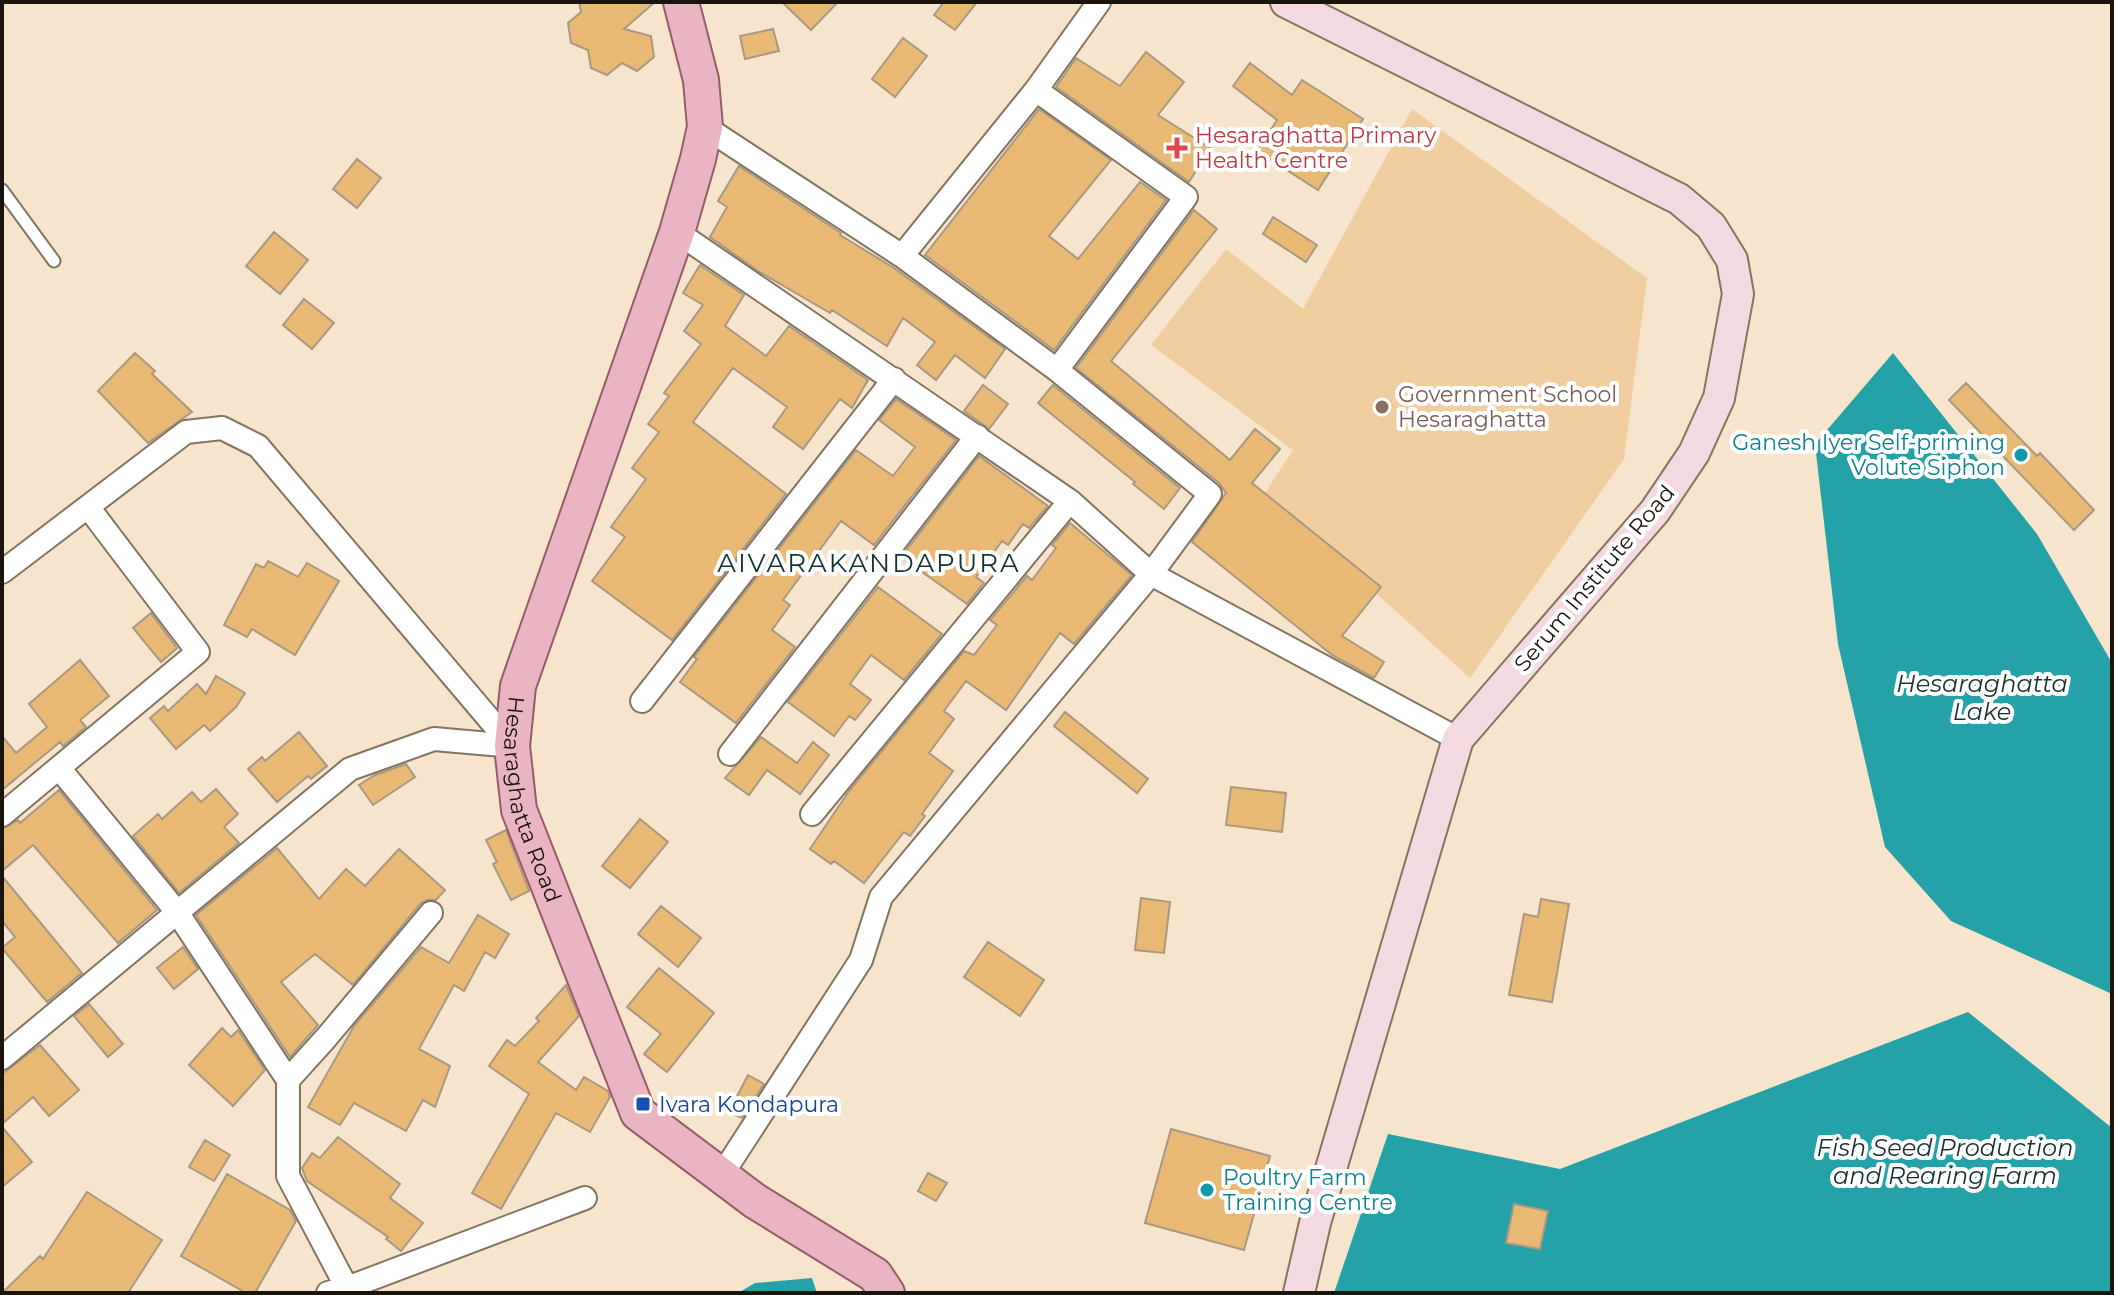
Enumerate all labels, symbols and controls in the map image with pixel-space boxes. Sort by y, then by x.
place label: Hesaraghatta Primary Health Centre [1195,122,1436,174]
marker: Hesaraghatta Primary Health Centre [1166,137,1188,159]
place label: Government School Hesaraghatta [1398,381,1617,433]
marker: Government School Hesaraghatta [1373,398,1391,416]
place label: Ganesh Iyer Self-priming Volute Siphon [1732,429,2005,481]
marker: Ganesh Iyer Self-priming Volute Siphon [2012,446,2030,464]
street label: Serum Institute Road [1508,480,1680,677]
district label: AIVARAKANDAPURA [717,547,1021,579]
water label: Hesaraghatta Lake [1896,669,2068,726]
street label: Hesaraghatta Road [498,695,567,906]
place label: Ivara Kondapura [659,1091,839,1118]
marker: Ivara Kondapura [634,1095,652,1113]
water label: Fish Seed Production and Rearing Farm [1817,1133,2073,1190]
place label: Poultry Farm Training Centre [1223,1164,1393,1216]
marker: Poultry Farm Training Centre [1198,1181,1216,1199]

